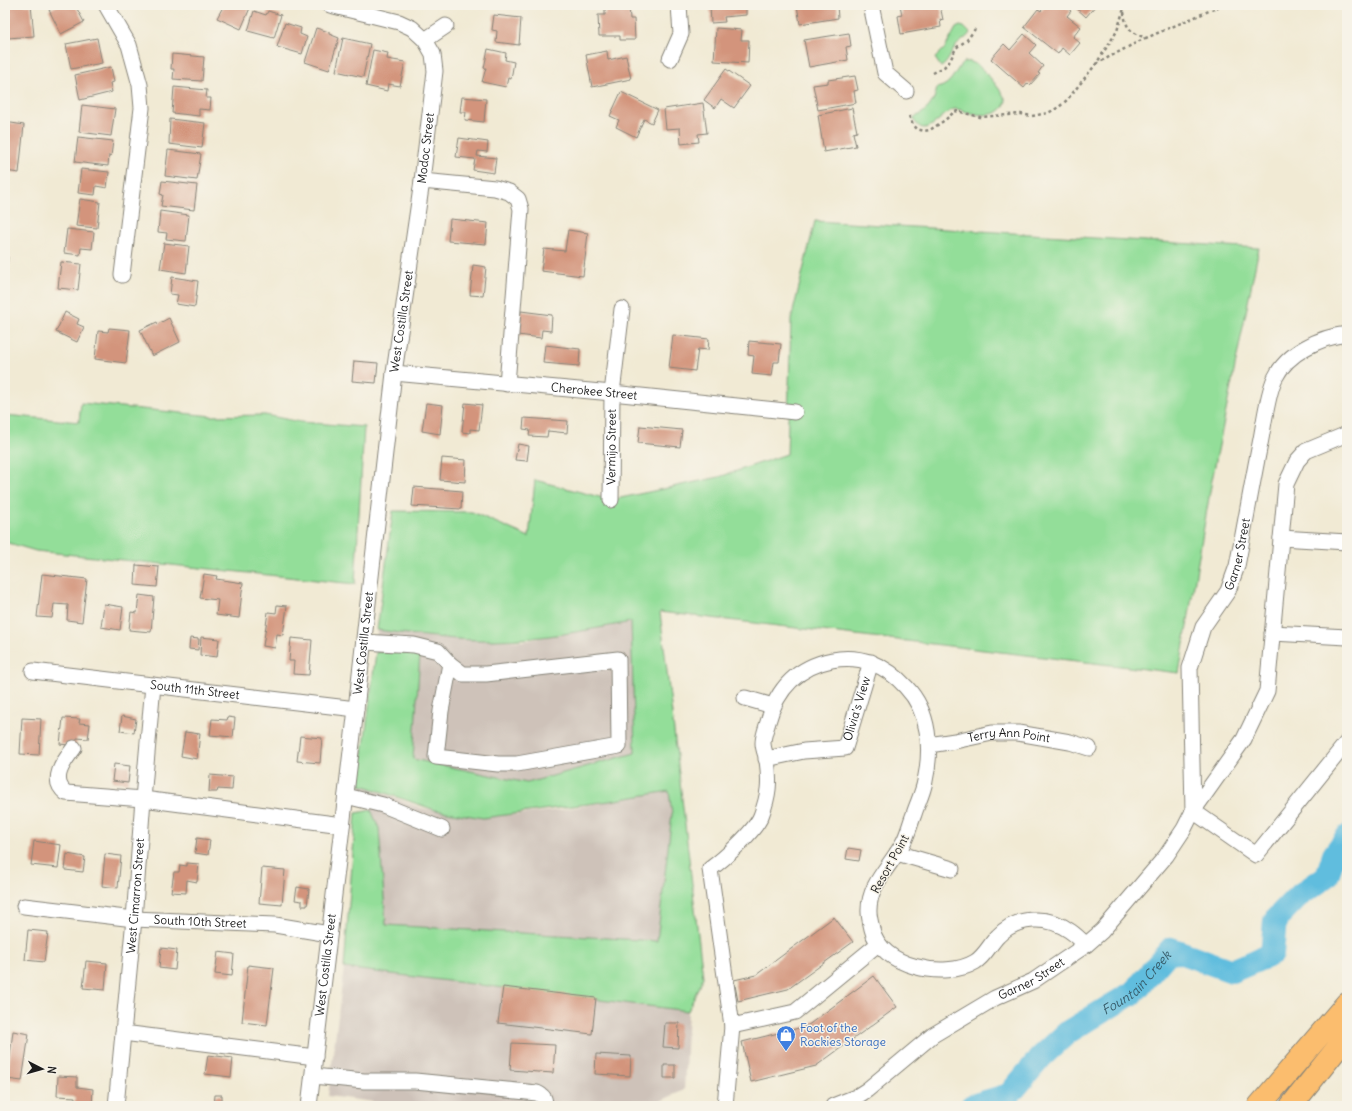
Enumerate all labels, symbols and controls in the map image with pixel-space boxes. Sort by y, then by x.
street label: Modoc Street [414,112,437,184]
street label: West Costilla Street [386,269,416,374]
street label: Cherokee Street [550,379,638,403]
street label: Vermijo Street [603,409,619,485]
street label: Garner Street [1221,517,1253,592]
street label: West Costilla Street [350,591,376,695]
street label: Olivia's View [840,674,873,743]
street label: South 11th Street [150,677,240,702]
street label: Terry Ann Point [966,725,1051,745]
street label: Resort Point [867,832,912,896]
street label: West Cimarron Street [123,838,147,954]
street label: South 10th Street [153,912,247,931]
street label: West Costilla Street [312,913,339,1017]
water label: Fountain Creek [1099,946,1176,1019]
street label: Garner Street [996,954,1067,1003]
place label: Foot of the Rockies Storage [800,1020,886,1049]
shop icon: Foot of the Rockies Storage [775,1024,797,1052]
north arrow [22,1049,62,1089]
text: N [45,1066,59,1075]

